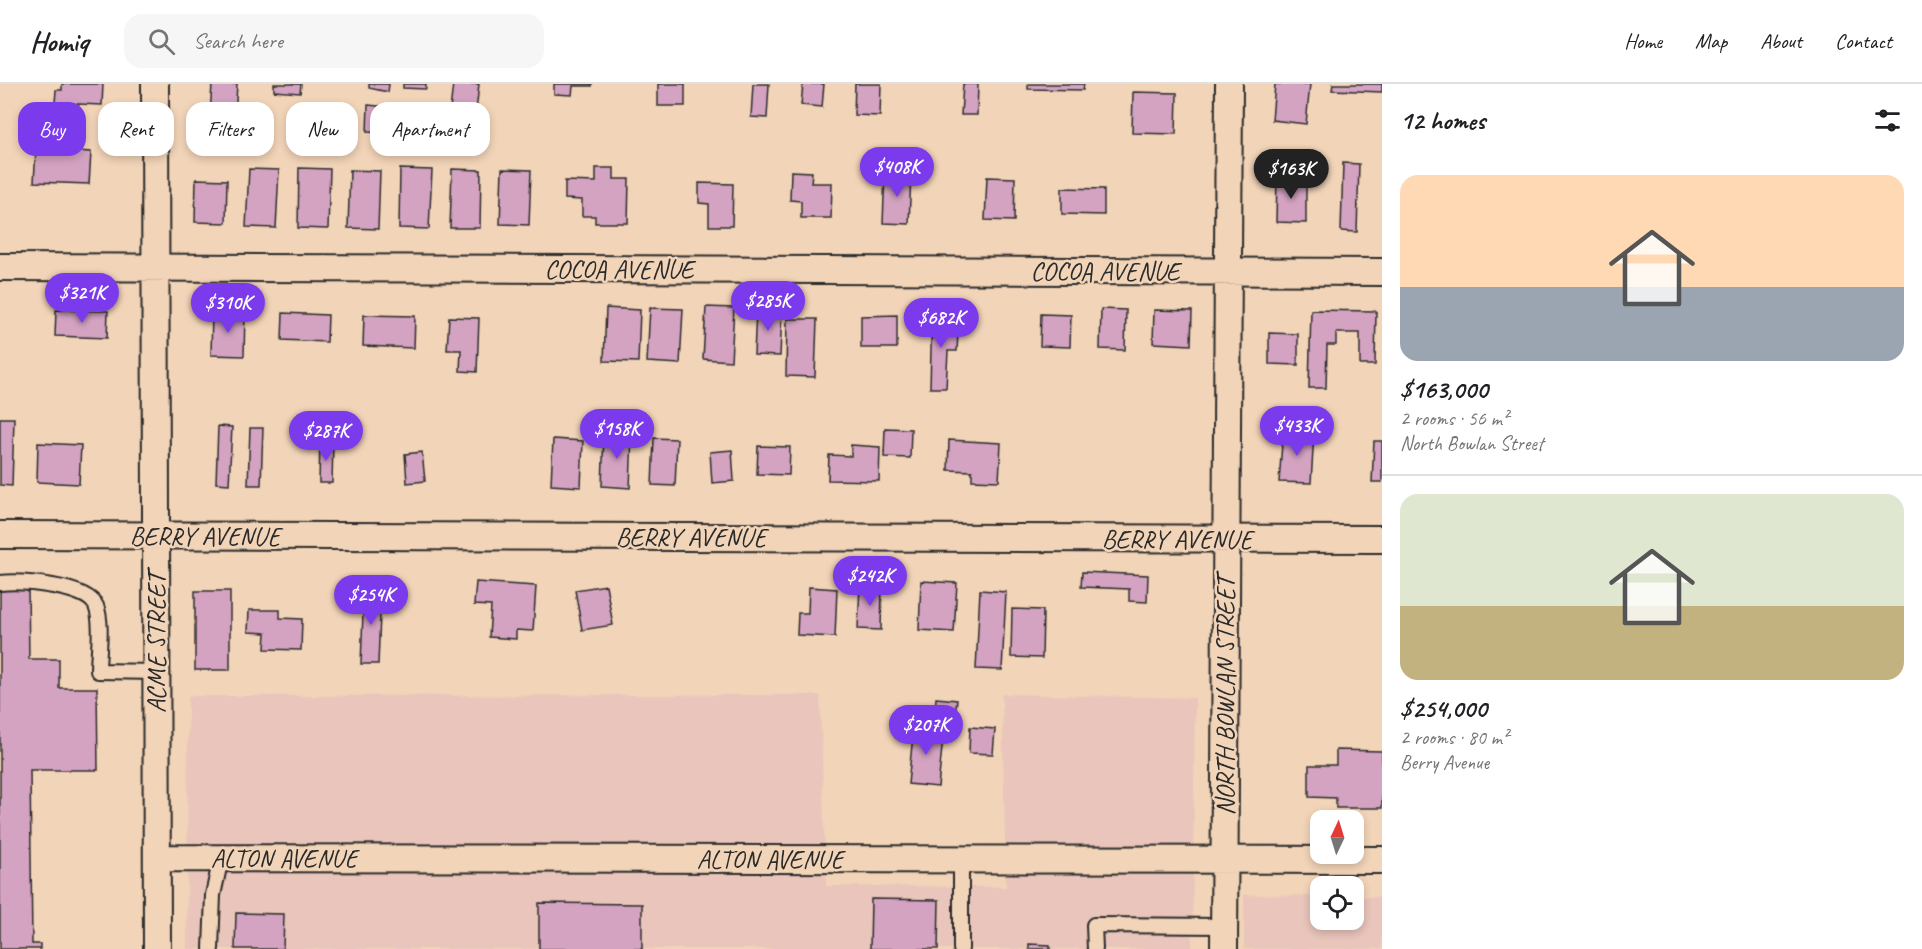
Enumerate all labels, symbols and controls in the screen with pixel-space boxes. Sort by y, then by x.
search box [124,14,544,68]
text: Homiq [30,24,88,59]
icon: search [145,25,178,58]
text: Search here [193,27,283,55]
text: Home [1624,28,1662,54]
text: Map [1695,28,1727,54]
text: About [1760,28,1802,54]
text: Contact [1835,28,1892,54]
chip: Buy [18,102,86,156]
chip: Rent [98,102,174,156]
chip: Filters [186,102,274,156]
chip: New [286,102,358,156]
chip: Apartment [370,102,490,156]
text: 12 homes [1400,104,1485,137]
icon: filters [1871,104,1904,137]
pin: $408K [855,147,939,198]
pin: $163K [1249,149,1333,200]
text: $408K [874,154,920,179]
text: $163K [1268,156,1314,181]
icon: home [1598,214,1706,322]
street label: COCOA AVENUE [545,253,697,286]
street label: COCOA AVENUE [1031,255,1183,288]
pin: $321K [40,273,124,324]
text: $321K [59,280,105,305]
pin: $285K [726,281,810,332]
pin: $310K [186,283,270,334]
text: $285K [745,288,791,313]
text: $310K [205,290,251,315]
pin: $682K [899,298,983,349]
text: $682K [918,305,964,330]
text: $163,000 [1400,373,1488,406]
pin: $433K [1255,406,1339,457]
text: 2 rooms · 56 m² [1400,406,1508,431]
pin: $158K [575,409,659,460]
pin: $287K [284,411,368,462]
text: $433K [1274,413,1320,438]
text: $158K [594,416,640,441]
text: $287K [303,418,349,443]
text: North Bowlan Street [1400,431,1543,456]
street label: BERRY AVENUE [130,520,284,553]
street label: BERRY AVENUE [616,521,770,554]
street label: BERRY AVENUE [1102,523,1256,556]
icon: home [1598,533,1706,641]
pin: $242K [828,556,912,607]
text: $242K [847,563,893,588]
street label: ACME STREET [140,566,173,713]
street label: NORTH BOWLAN STREET [1209,569,1242,815]
pin: $254K [329,575,413,626]
text: $254K [348,582,394,607]
text: $254,000 [1400,692,1487,725]
pin: $207K [884,705,968,756]
text: $207K [903,712,949,737]
text: 2 rooms · 80 m² [1400,725,1508,750]
text: Berry Avenue [1400,750,1489,775]
north arrow [1310,810,1364,864]
map controls [1310,810,1364,930]
street label: ALTON AVENUE [211,842,361,875]
street label: ALTON AVENUE [697,843,847,876]
button: locate [1310,876,1364,930]

